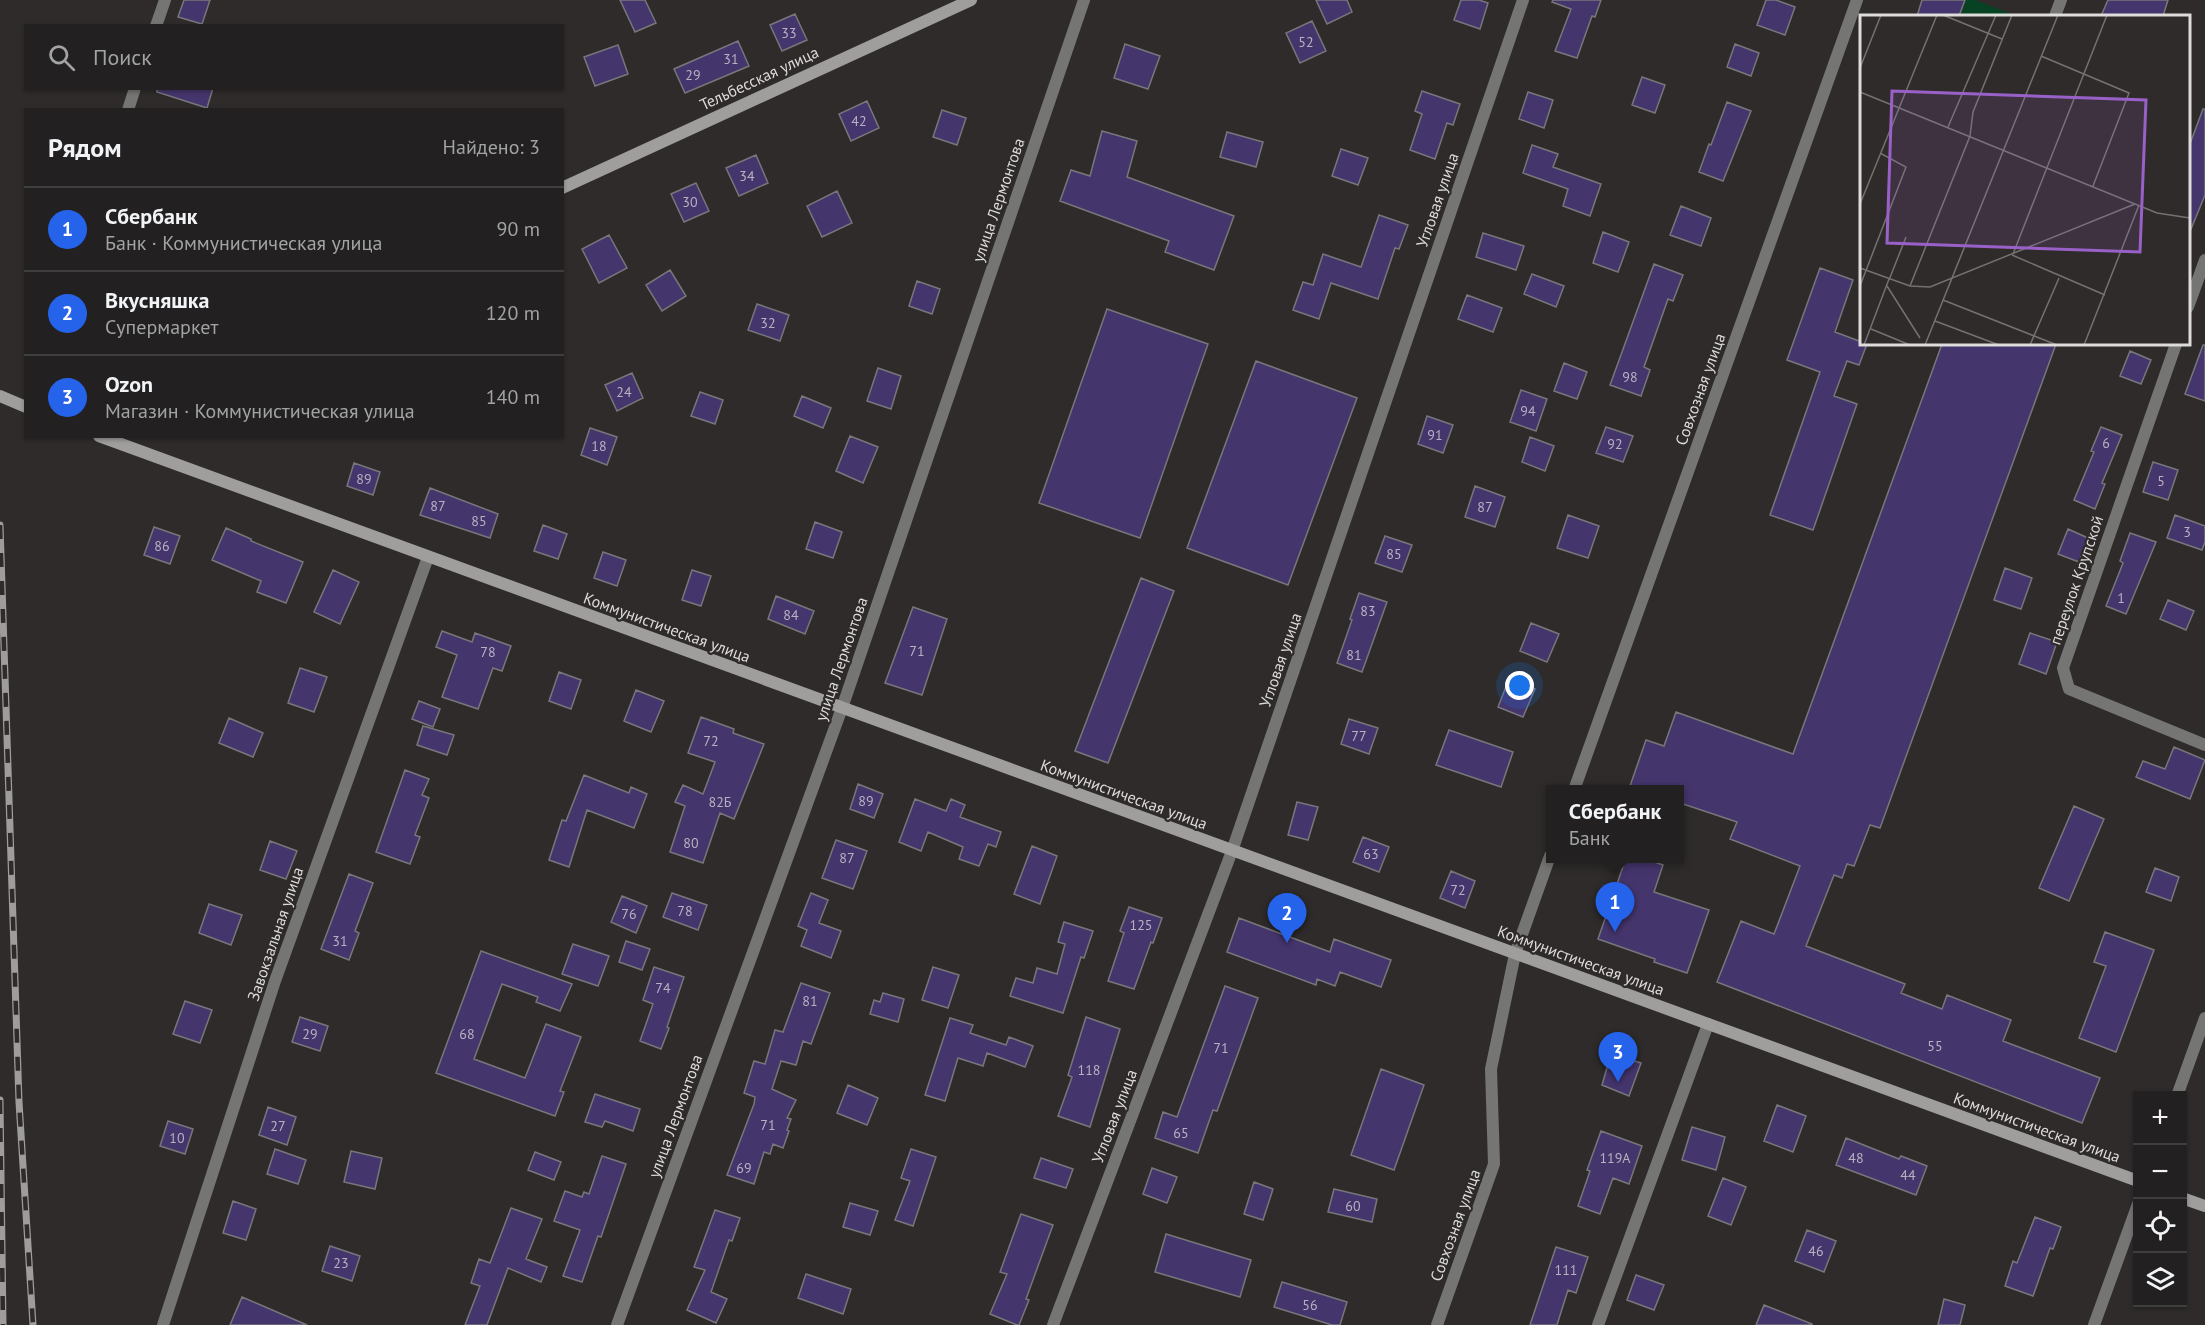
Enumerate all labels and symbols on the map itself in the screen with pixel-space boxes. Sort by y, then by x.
inset map [1860,15,2190,345]
house number: 33 [781,24,797,42]
house number: 52 [1298,33,1314,51]
street label: Тельбесская улица [696,42,822,114]
house number: 31 [723,50,739,68]
house number: 29 [685,66,701,84]
house number: 42 [851,112,867,130]
street label: улица Лермонтова [967,135,1029,265]
street label: Угловая улица [1411,150,1463,250]
house number: 34 [739,167,755,185]
house number: 30 [682,193,698,211]
house number: 32 [760,314,776,332]
street label: Совхозная улица [1670,330,1730,448]
house number: 98 [1622,368,1638,386]
house number: 24 [616,383,632,401]
house number: 94 [1520,402,1536,420]
house number: 91 [1427,426,1443,444]
house number: 6 [2102,434,2110,452]
house number: 92 [1607,435,1623,453]
house number: 18 [591,437,607,455]
house number: 89 [356,470,372,488]
house number: 5 [2157,472,2165,490]
house number: 87 [430,497,446,515]
house number: 87 [1477,498,1493,516]
house number: 85 [471,512,487,530]
street label: переулок Крупской [2045,513,2107,647]
house number: 3 [2183,523,2191,541]
house number: 86 [154,537,170,555]
house number: 85 [1386,545,1402,563]
street label: Коммунистическая улица [581,587,753,667]
house number: 1 [2117,589,2125,607]
street label: улица Лермонтова [810,594,872,724]
house number: 83 [1360,602,1376,620]
house number: 84 [783,606,799,624]
street label: Угловая улица [1254,610,1306,710]
house number: 71 [909,642,925,660]
house number: 78 [480,643,496,661]
house number: 81 [1346,646,1362,664]
your location [1505,671,1534,700]
house number: 77 [1351,727,1367,745]
house number: 72 [703,732,719,750]
street label: Коммунистическая улица [1038,754,1210,834]
house number: 89 [858,792,874,810]
house number: 82Б [709,793,732,811]
house number: 80 [683,834,699,852]
house number: 63 [1363,845,1379,863]
house number: 87 [839,849,855,867]
street label: Завокзальная улица [243,864,307,1004]
house number: 72 [1450,881,1466,899]
pin: 1 [1596,882,1634,932]
pin: 2 [1268,894,1306,943]
house number: 78 [677,902,693,920]
house number: 76 [621,905,637,923]
house number: 125 [1130,916,1152,934]
street label: Коммунистическая улица [1495,920,1667,1000]
house number: 31 [332,932,348,950]
house number: 74 [655,979,671,997]
house number: 81 [802,992,818,1010]
house number: 29 [302,1025,318,1043]
house number: 68 [459,1025,475,1043]
pin: 3 [1598,1032,1638,1082]
house number: 55 [1927,1037,1943,1055]
house number: 71 [1213,1039,1229,1057]
street label: улица Лермонтова [643,1052,707,1180]
house number: 118 [1078,1061,1100,1079]
street label: Угловая улица [1087,1066,1141,1166]
street label: Коммунистическая улица [1951,1087,2123,1167]
house number: 71 [760,1116,776,1134]
house number: 27 [270,1117,286,1135]
house number: 65 [1173,1124,1189,1142]
house number: 10 [169,1129,185,1147]
house number: 119А [1599,1149,1631,1167]
house number: 48 [1848,1149,1864,1167]
house number: 69 [736,1159,752,1177]
street label: Совхозная улица [1425,1166,1485,1284]
house number: 44 [1900,1166,1916,1184]
house number: 60 [1345,1197,1361,1215]
house number: 46 [1808,1242,1824,1260]
house number: 23 [333,1254,349,1272]
house number: 111 [1555,1261,1577,1279]
house number: 56 [1302,1296,1318,1314]

